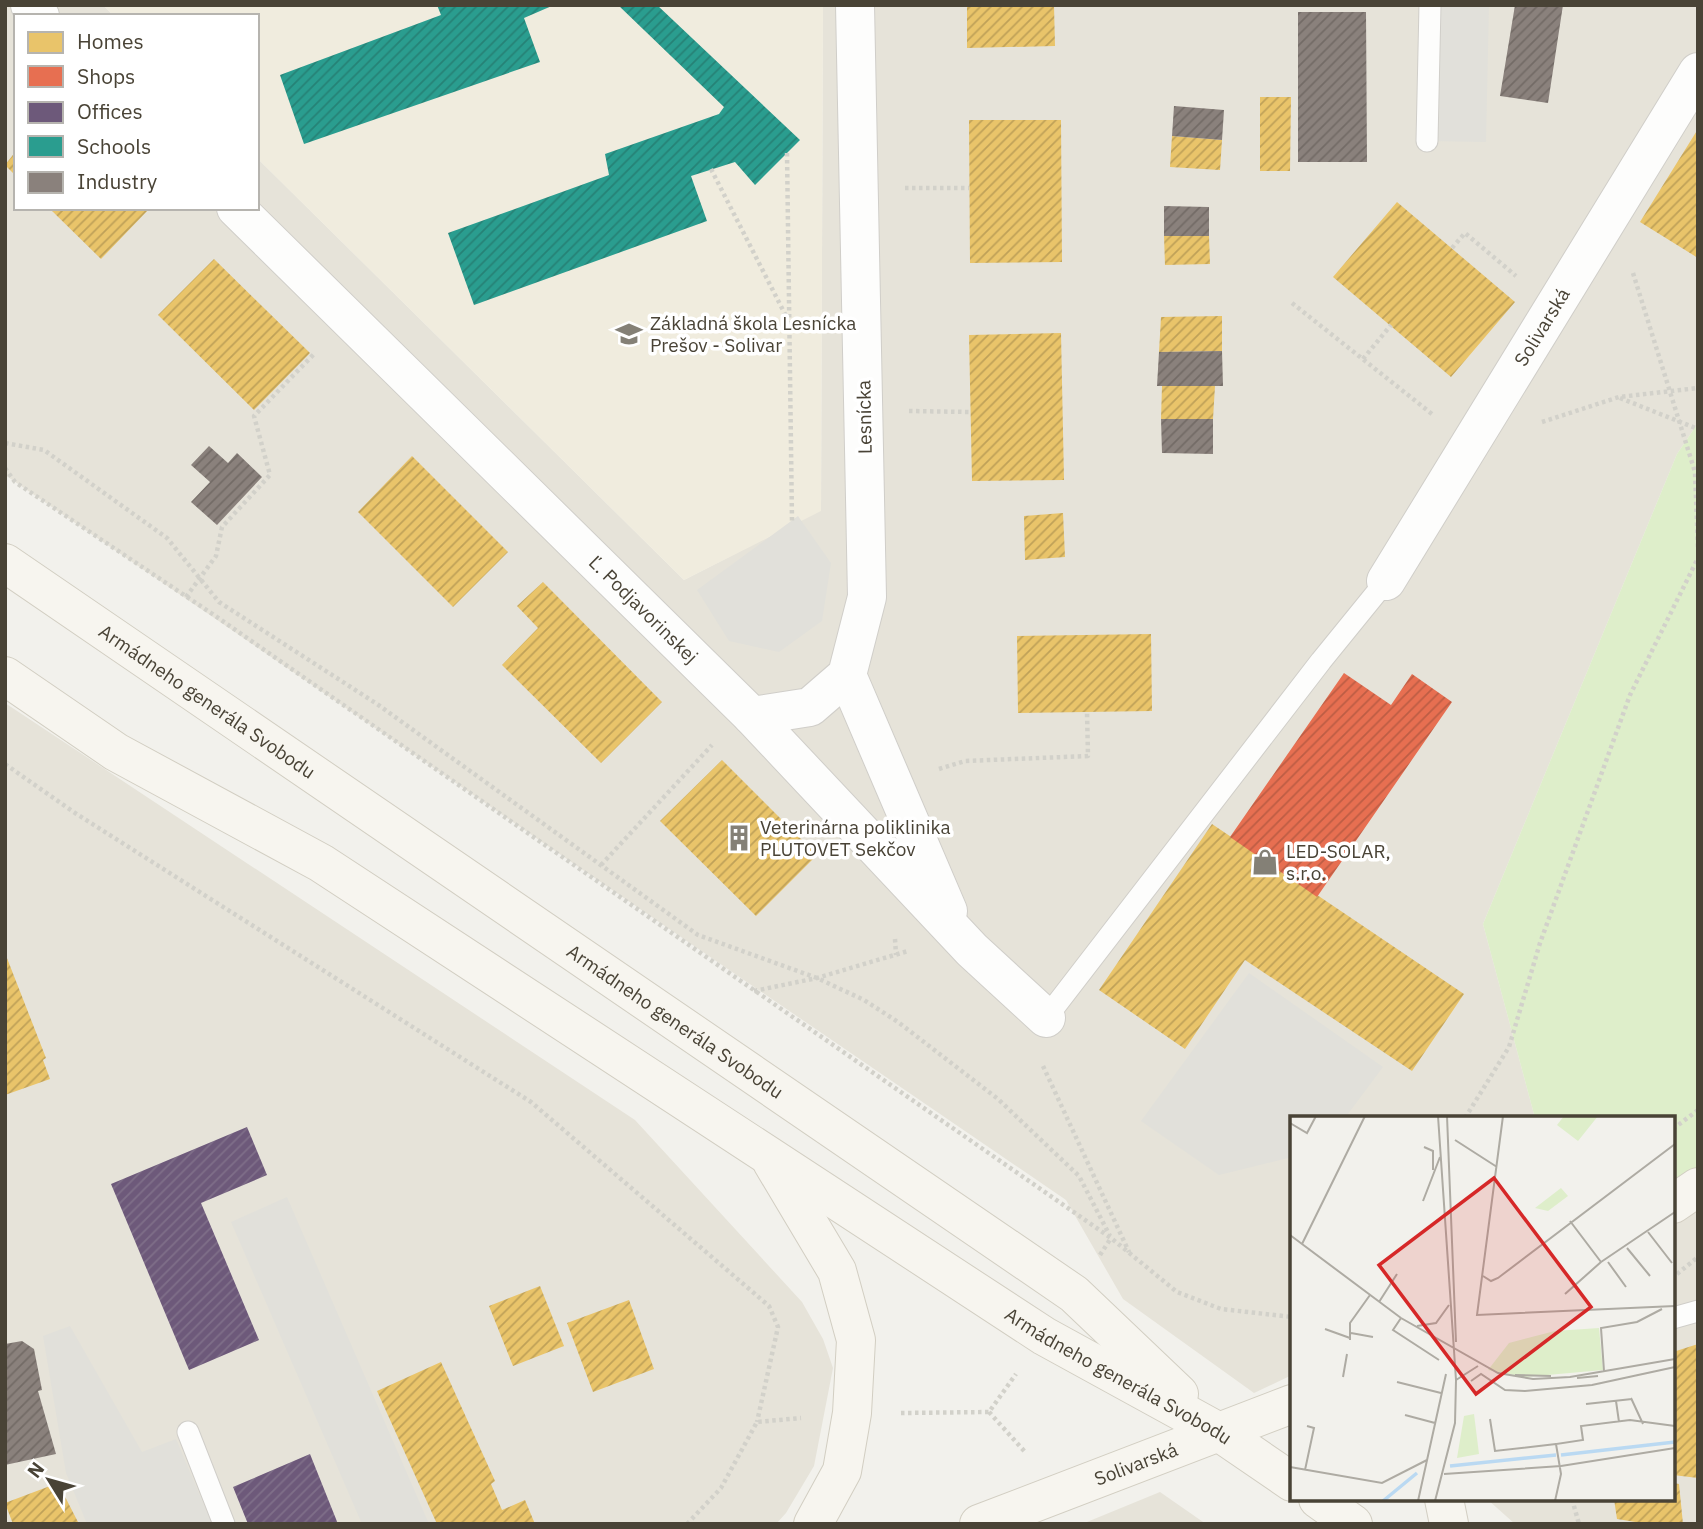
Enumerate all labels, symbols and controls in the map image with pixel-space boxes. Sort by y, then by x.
legend [14,14,259,210]
text: Homes [77,27,144,55]
text: Shops [77,62,135,90]
text: Offices [77,97,143,125]
text: Schools [77,132,151,160]
text: Industry [77,167,158,195]
street label: Solivarská [1509,283,1575,370]
place label: Základná škola Lesnícka Prešov - Solivar [650,311,857,357]
school or university icon: Základná škola Lesnícka Prešov - Solivar [614,319,644,349]
street label: Lesnícka [851,380,877,454]
street label: Ľ. Podjavorinskej [584,550,703,668]
street label: Armádneho generála Svobodu [94,619,320,784]
place label: Veterinárna poliklinika PLUTOVET Sekčov [760,815,951,861]
building icon: Veterinárna poliklinika PLUTOVET Sekčov [724,823,754,853]
place label: LED-SOLAR, s.r.o. [1286,839,1391,885]
shop icon: LED-SOLAR, s.r.o. [1250,847,1280,877]
street label: Armádneho generála Svobodu [562,939,788,1104]
inset map [1290,1116,1675,1501]
street label: Armádneho generála Svobodu [1001,1302,1237,1449]
street label: Solivarská [1091,1437,1181,1491]
north arrow [14,1445,84,1515]
text: N [22,1457,49,1482]

